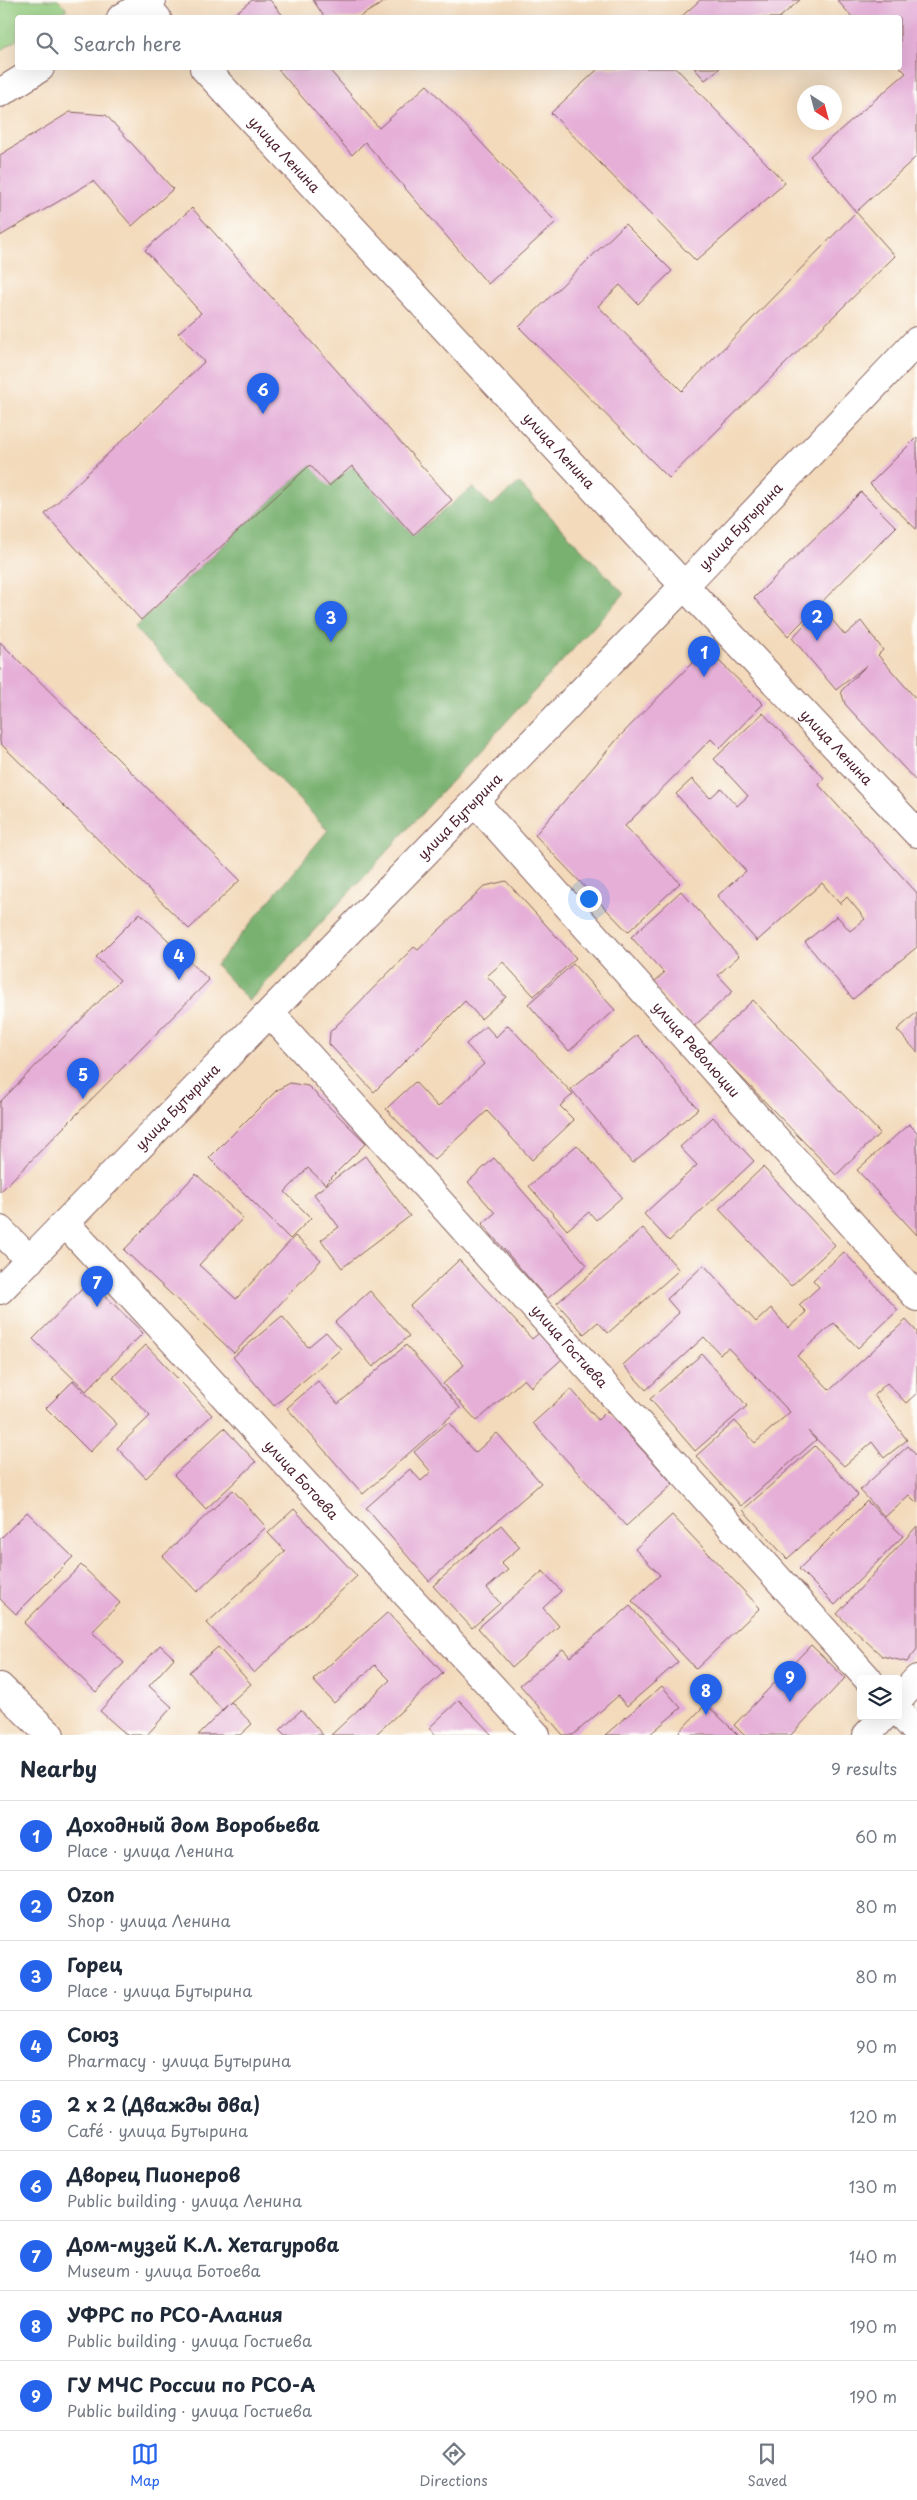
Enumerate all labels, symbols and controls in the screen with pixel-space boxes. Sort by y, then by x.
search box [15,15,902,70]
icon: search [33,29,61,57]
text: Search here [73,29,182,57]
north arrow [797,85,842,130]
street label: улица Ленина [244,111,325,197]
pin: 6 [247,373,279,414]
street label: улица Ленина [518,408,600,493]
street label: улица Бутырина [694,477,787,574]
pin: 2 [801,600,833,641]
pin: 3 [315,601,347,642]
pin: 1 [688,636,720,677]
street label: улица Ленина [796,704,878,790]
street label: улица Бутырина [412,768,507,864]
your location [576,886,602,912]
pin: 4 [163,939,195,980]
street label: улица Революции [648,997,745,1102]
pin: 5 [67,1058,99,1099]
street label: улица Бутырина [130,1059,225,1155]
pin: 7 [81,1266,113,1307]
street label: улица Гостиева [526,1300,613,1393]
street label: улица Ботоева [260,1435,344,1524]
pin: 9 [774,1661,806,1702]
pin: 8 [690,1674,722,1715]
map controls [857,1675,902,1720]
button: layers [857,1675,902,1720]
text: Nearby [20,1752,97,1784]
text: 9 results [831,1756,897,1780]
text: Доходный дом Воробьева [67,1810,320,1838]
text: 1 [32,1824,40,1848]
text: 60 m [855,1824,897,1848]
text: Place · улица Ленина [67,1838,234,1862]
text: Ozon [67,1880,115,1908]
text: 2 [30,1894,42,1918]
text: 80 m [855,1894,897,1918]
text: Shop · улица Ленина [67,1908,231,1932]
text: Горец [67,1950,122,1978]
text: 3 [31,1964,41,1988]
text: 80 m [855,1964,897,1988]
text: Place · улица Бутырина [67,1978,252,2002]
text: Союз [67,2020,119,2048]
text: 4 [31,2034,41,2058]
text: 90 m [856,2034,897,2058]
text: Pharmacy · улица Бутырина [67,2048,291,2072]
text: 2 х 2 (Дважды два) [67,2090,260,2118]
text: 5 [31,2104,41,2128]
text: 120 m [850,2104,897,2128]
text: Café · улица Бутырина [67,2118,248,2142]
text: Дворец Пионеров [67,2160,240,2188]
text: 6 [30,2174,42,2198]
text: 130 m [849,2174,897,2198]
text: Public building · улица Ленина [67,2188,302,2212]
text: Дом-музей К.Л. Хетагурова [67,2230,339,2258]
text: 7 [31,2244,41,2268]
text: 140 m [849,2244,897,2268]
text: Museum · улица Ботоева [67,2258,260,2282]
text: УФРС по РСО-Алания [67,2300,283,2328]
text: 8 [31,2314,41,2338]
text: 190 m [849,2314,897,2338]
text: Public building · улица Гостиева [67,2328,312,2352]
text: ГУ МЧС России по РСО-А [67,2370,315,2398]
text: 9 [31,2384,41,2408]
text: 190 m [849,2384,897,2408]
text: Public building · улица Гостиева [67,2398,312,2422]
tab: Map [130,2440,160,2491]
tab: Directions [420,2440,488,2491]
tab: Saved [747,2440,787,2491]

